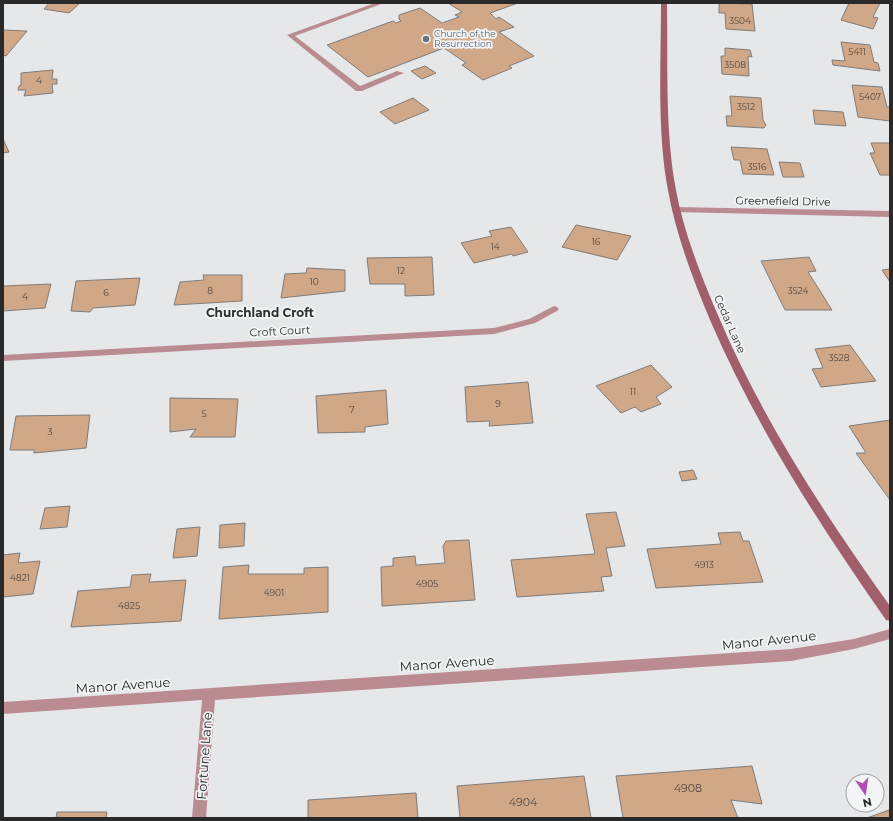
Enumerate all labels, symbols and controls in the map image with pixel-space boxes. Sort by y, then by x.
house number: 3504 [729,15,751,26]
place label: Church of the Resurrection [434,28,496,49]
marker: Church of the Resurrection [421,34,431,44]
house number: 5411 [848,46,866,57]
house number: 3508 [724,59,746,70]
house number: 4 [36,75,42,86]
house number: 5407 [859,91,881,102]
house number: 3512 [737,101,755,112]
house number: 3516 [748,161,767,172]
street label: Greenefield Drive [735,193,831,209]
house number: 16 [592,236,601,247]
house number: 14 [490,241,500,252]
house number: 12 [397,265,405,276]
house number: 10 [309,276,319,287]
house number: 8 [207,285,213,296]
house number: 3524 [788,285,808,296]
house number: 6 [103,287,109,298]
house number: 4 [22,291,28,302]
street label: Cedar Lane [711,293,749,356]
district label: Churchland Croft [206,305,315,320]
street label: Croft Court [249,322,311,340]
house number: 3528 [829,352,850,363]
house number: 11 [630,386,636,397]
house number: 9 [495,398,501,409]
house number: 7 [349,404,355,415]
house number: 5 [201,408,207,419]
house number: 3 [47,426,53,437]
house number: 4913 [694,559,714,570]
house number: 4821 [10,572,30,583]
house number: 4905 [416,578,438,589]
house number: 4901 [264,587,284,598]
house number: 4825 [118,600,140,611]
street label: Manor Avenue [721,627,817,653]
street label: Manor Avenue [399,652,495,674]
street label: Manor Avenue [75,674,171,696]
street label: Fortune Lane [193,712,215,800]
north arrow [845,773,885,813]
house number: 4908 [674,781,702,795]
house number: 4904 [509,795,538,809]
text: N [861,795,873,811]

